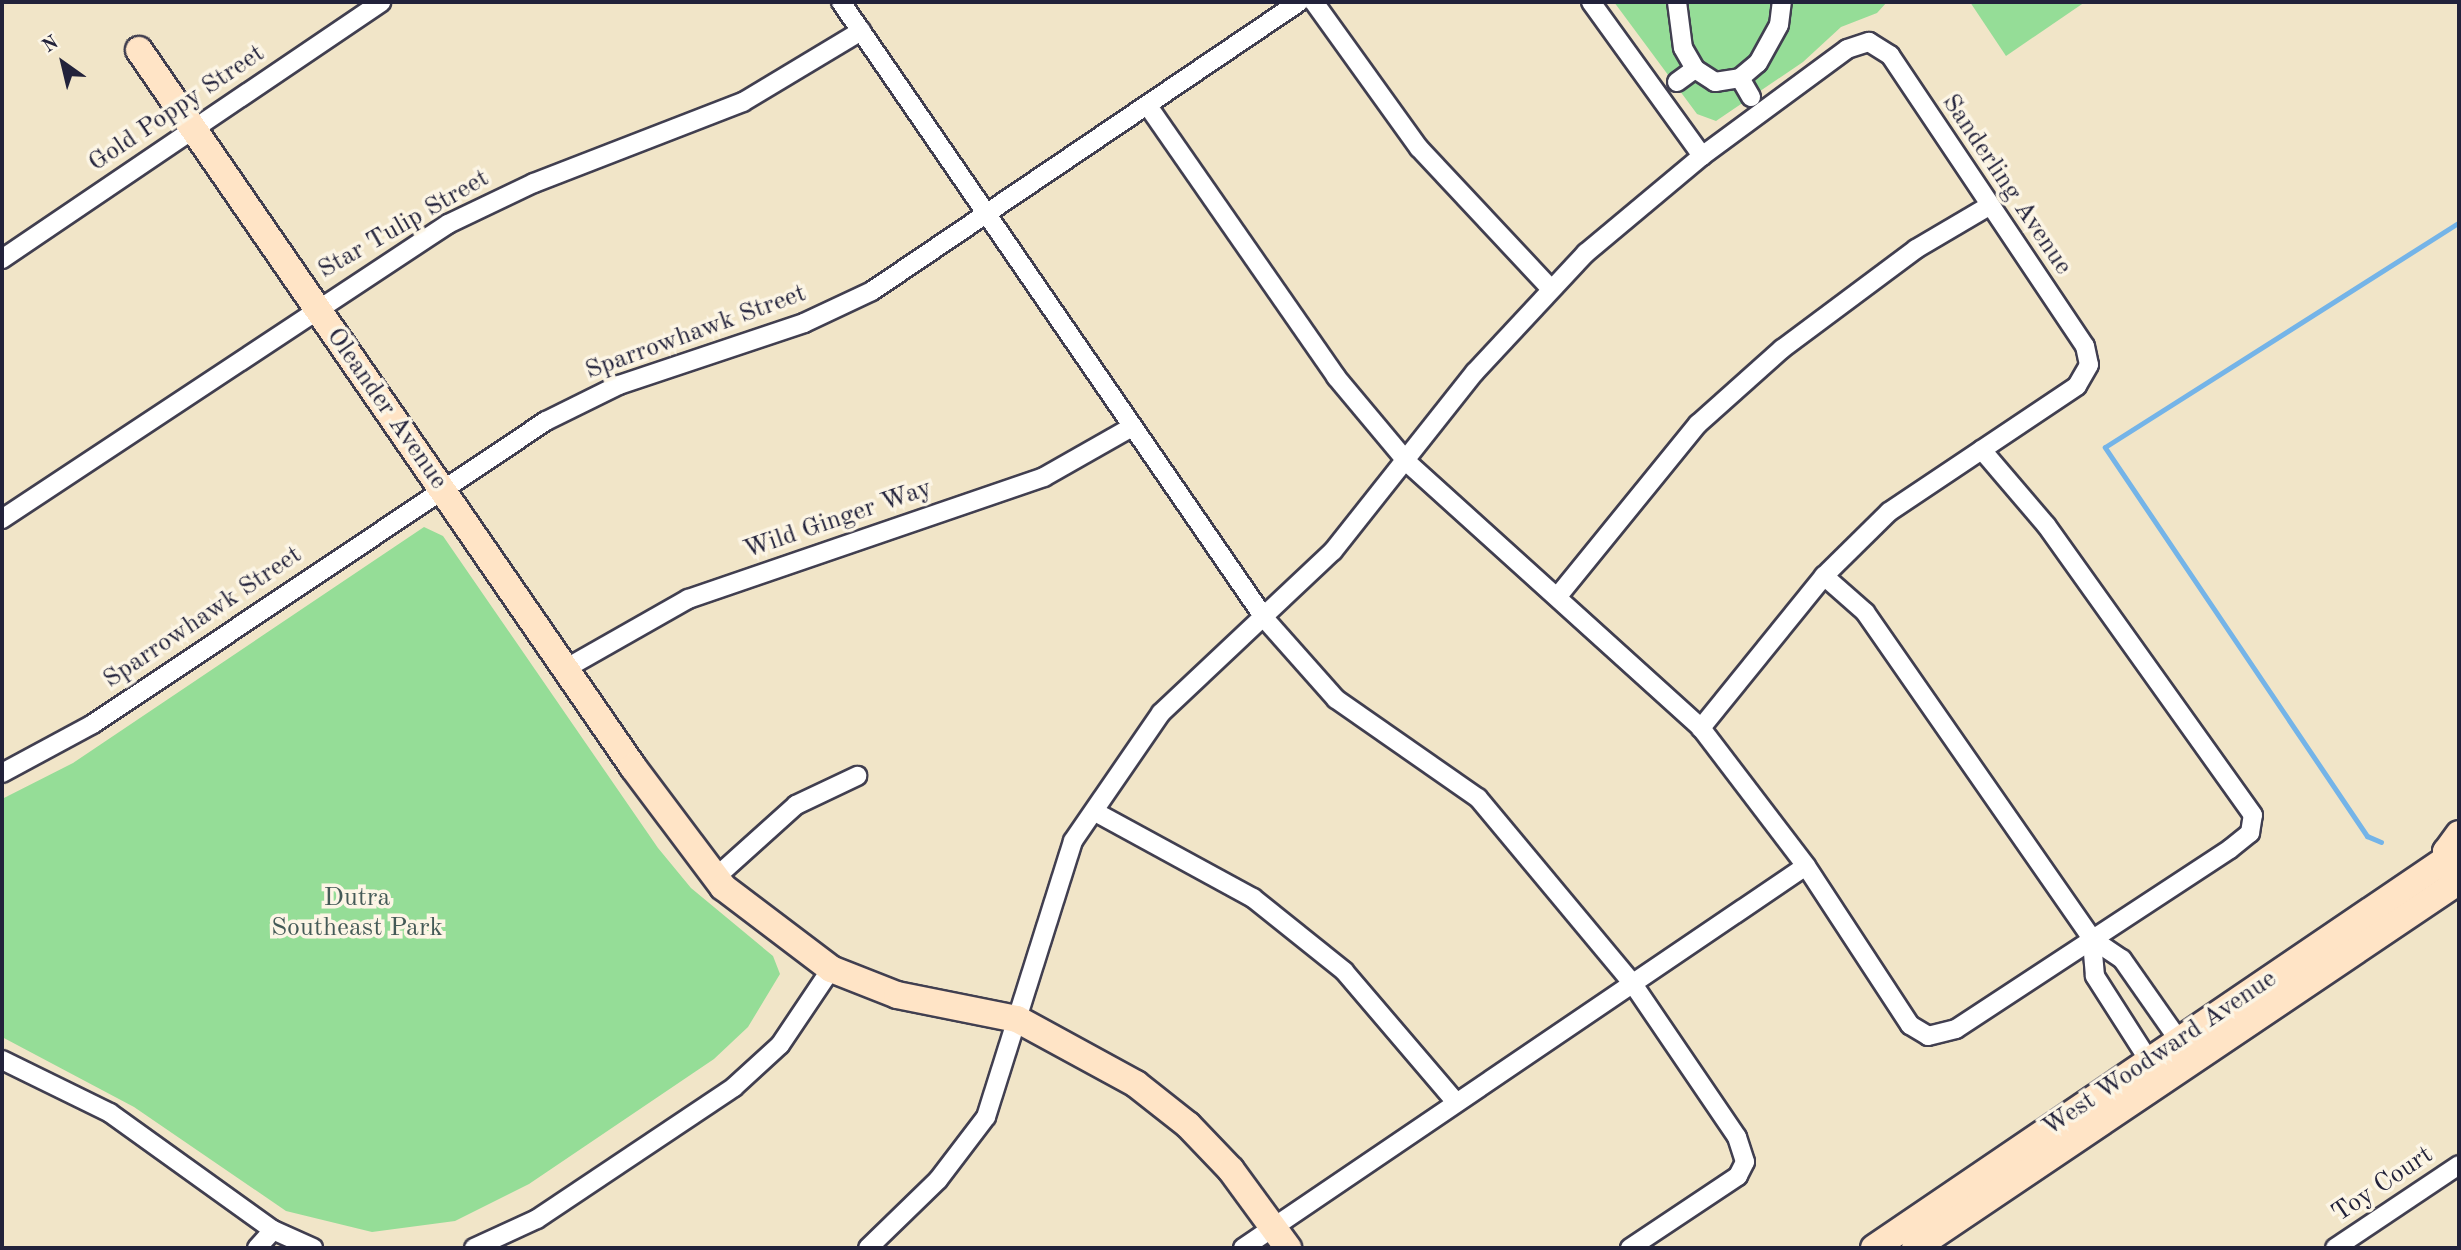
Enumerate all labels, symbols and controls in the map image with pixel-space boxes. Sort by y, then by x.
north arrow [28,28,98,98]
text: N [40,33,62,57]
street label: Gold Poppy Street [83,39,271,179]
street label: Sanderling Avenue [1934,89,2078,281]
street label: Star Tulip Street [313,163,495,287]
street label: Sparrowhawk Street [581,279,811,387]
street label: Oleander Avenue [319,322,453,496]
street label: Wild Ginger Way [740,473,936,567]
street label: Sparrowhawk Street [98,540,308,696]
park label: Dutra Southeast Park [271,883,443,944]
street label: West Woodward Avenue [2037,964,2283,1144]
street label: Toy Court [2327,1140,2439,1230]

